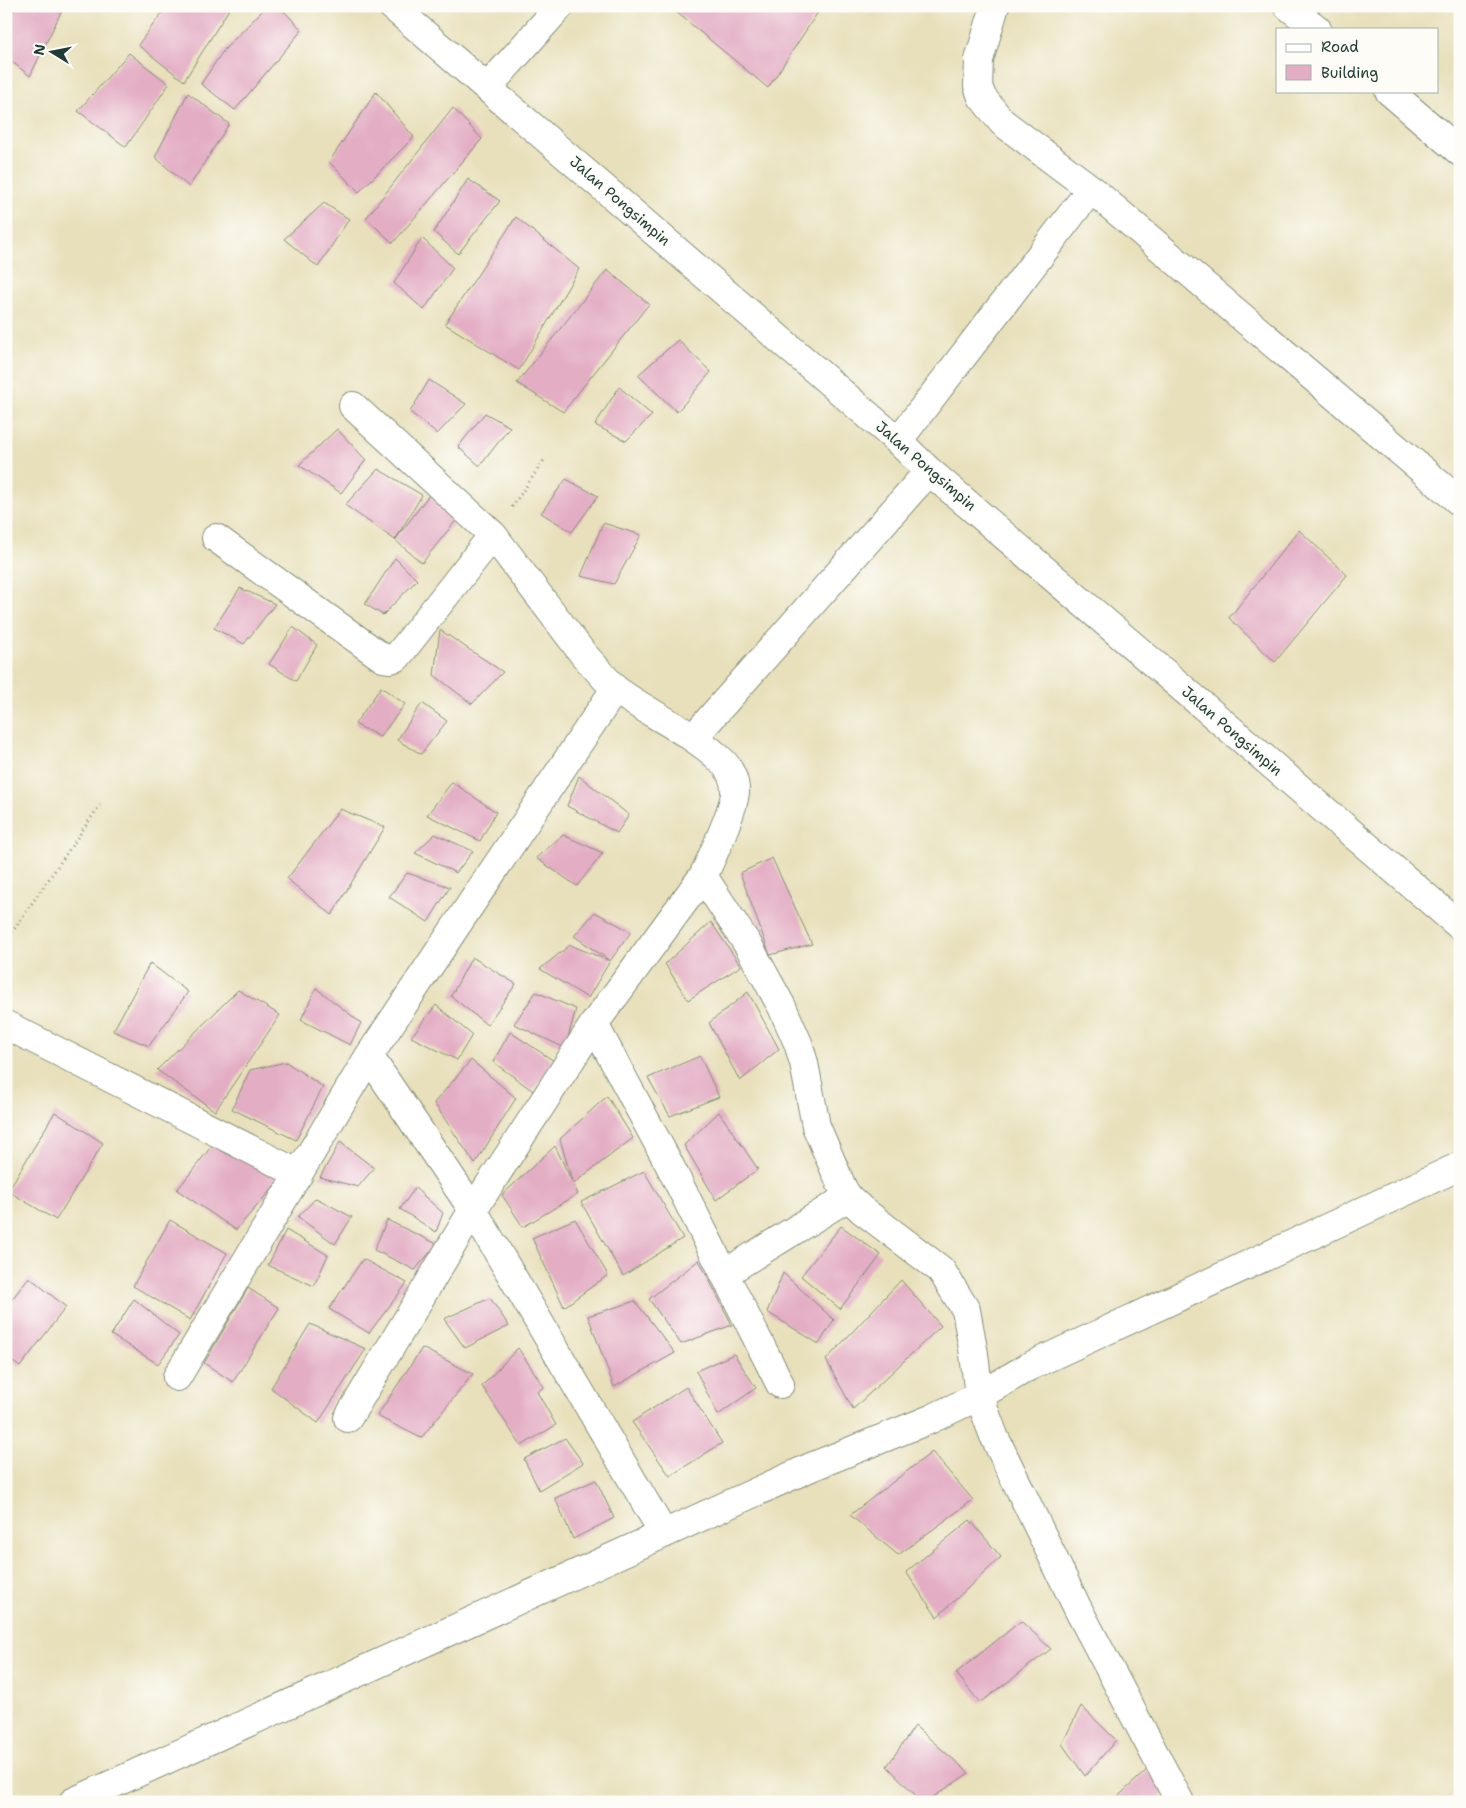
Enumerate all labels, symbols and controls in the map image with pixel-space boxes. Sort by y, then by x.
north arrow [28,28,78,78]
legend [1276,28,1438,92]
text: Road [1321,37,1359,57]
text: N [29,43,49,57]
text: Building [1321,63,1378,83]
street label: Jalan Pongsimpin [565,152,675,250]
street label: Jalan Pongsimpin [871,417,981,515]
street label: Jalan Pongsimpin [1177,682,1287,780]

